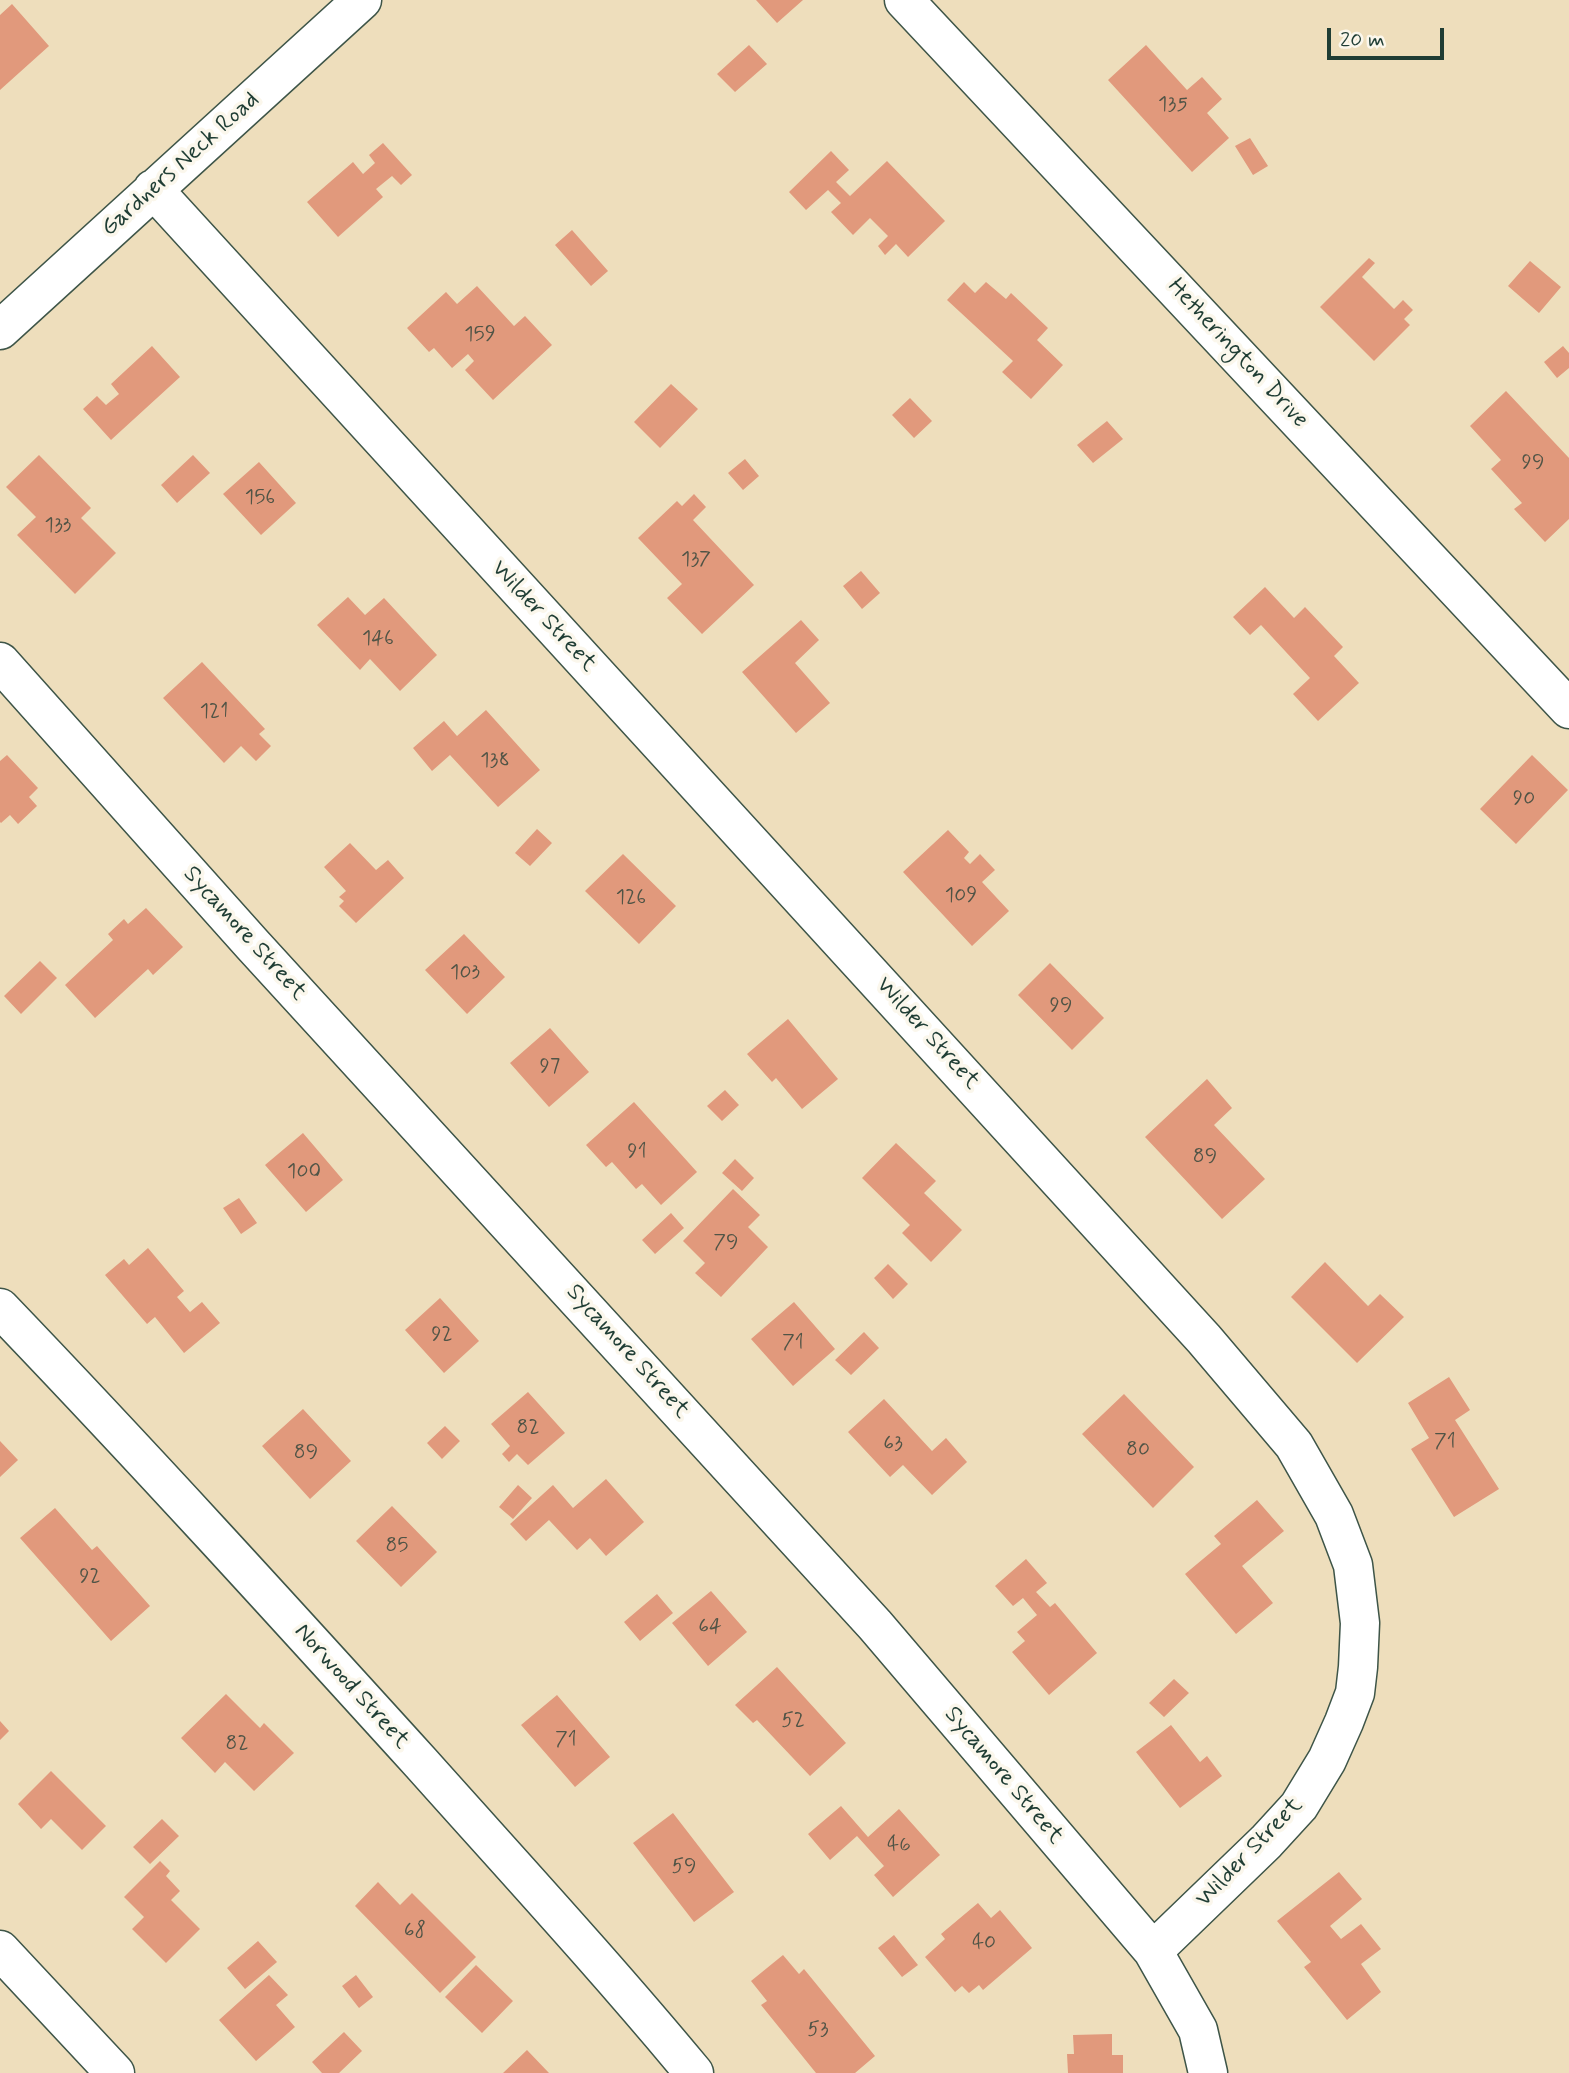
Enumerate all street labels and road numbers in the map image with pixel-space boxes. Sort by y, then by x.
street label: Gardners Neck Road [96,87,266,243]
street label: Hetherington Drive [1160,273,1314,435]
street label: Wilder Street [484,555,602,679]
street label: Sycamore Street [176,861,312,1007]
street label: Wilder Street [869,972,985,1096]
street label: Sycamore Street [559,1279,695,1425]
street label: Norwood Street [287,1618,415,1756]
street label: Sycamore Street [937,1701,1069,1851]
street label: Wilder Street [1190,1792,1310,1914]

